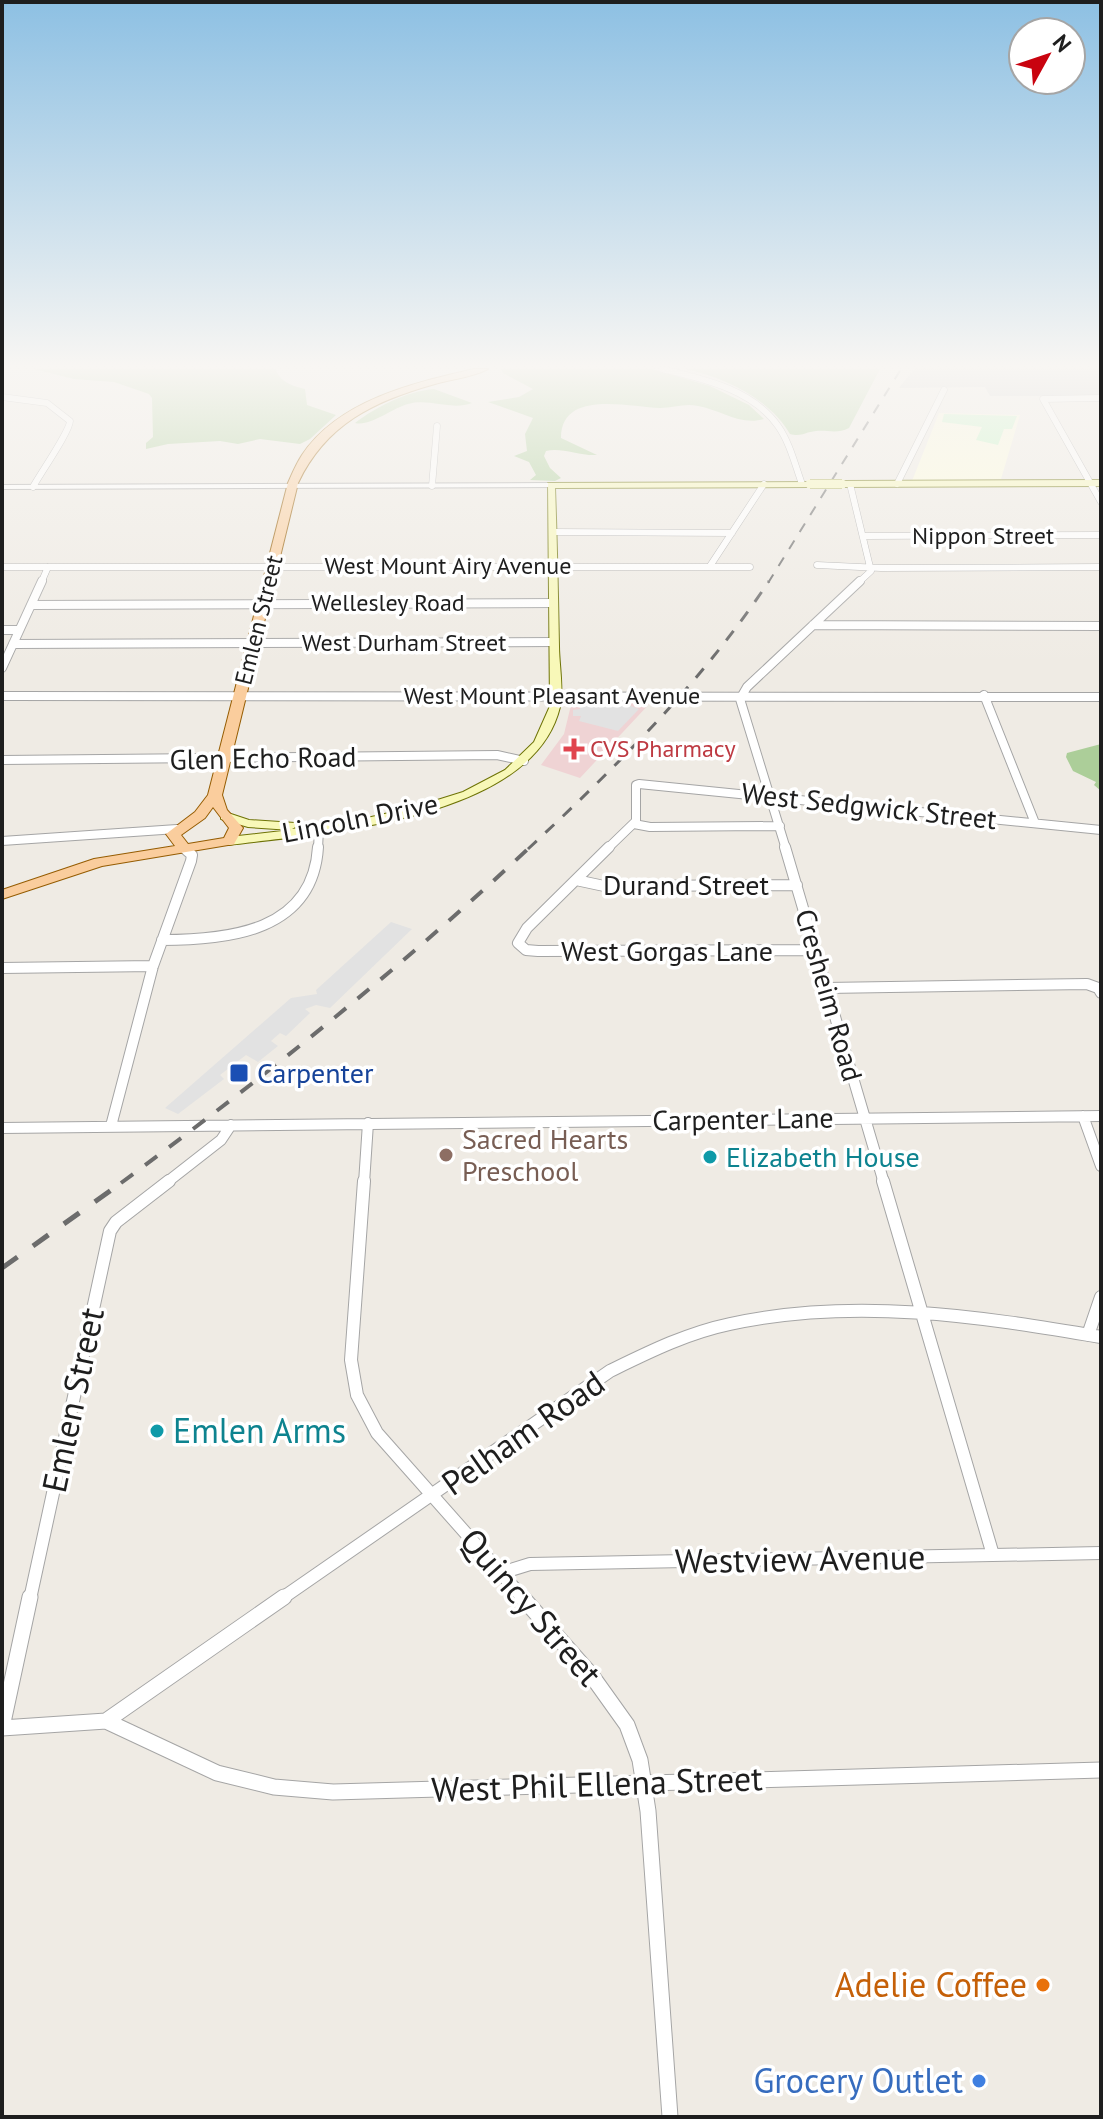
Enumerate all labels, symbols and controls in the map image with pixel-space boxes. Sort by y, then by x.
north arrow [1007,16,1087,96]
text: N [1047,29,1078,58]
street label: Nippon Street [912,520,1054,551]
street label: West Mount Airy Avenue [325,550,571,581]
street label: Emlen Street [227,552,290,688]
street label: Wellesley Road [311,587,465,618]
street label: West Durham Street [302,627,506,658]
street label: West Mount Pleasant Avenue [404,680,700,711]
place label: CVS Pharmacy [590,733,736,764]
street label: Glen Echo Road [169,737,357,778]
marker: CVS Pharmacy [565,740,583,758]
street label: West Sedgwick Street [740,774,999,837]
street label: Lincoln Drive [279,784,441,851]
street label: Durand Street [603,866,770,903]
street label: Cresheim Road [787,904,872,1085]
street label: West Gorgas Lane [561,932,773,969]
place label: Carpenter [257,1054,374,1091]
marker: Carpenter [228,1062,250,1084]
street label: Carpenter Lane [652,1098,834,1139]
place label: Sacred Hearts Preschool [462,1120,628,1189]
place label: Elizabeth House [726,1138,920,1175]
marker: Sacred Hearts Preschool [437,1146,455,1164]
marker: Elizabeth House [701,1148,719,1166]
street label: Emlen Street [31,1303,113,1496]
street label: Pelham Road [432,1360,612,1504]
place label: Emlen Arms [173,1408,346,1452]
marker: Emlen Arms [148,1422,166,1440]
street label: Quincy Street [451,1518,613,1695]
street label: Westview Avenue [674,1534,926,1582]
street label: West Phil Ellena Street [431,1755,764,1811]
place label: Adelie Coffee [835,1962,1027,2006]
marker: Adelie Coffee [1034,1976,1052,1994]
place label: Grocery Outlet [753,2058,963,2102]
marker: Grocery Outlet [970,2072,988,2090]

